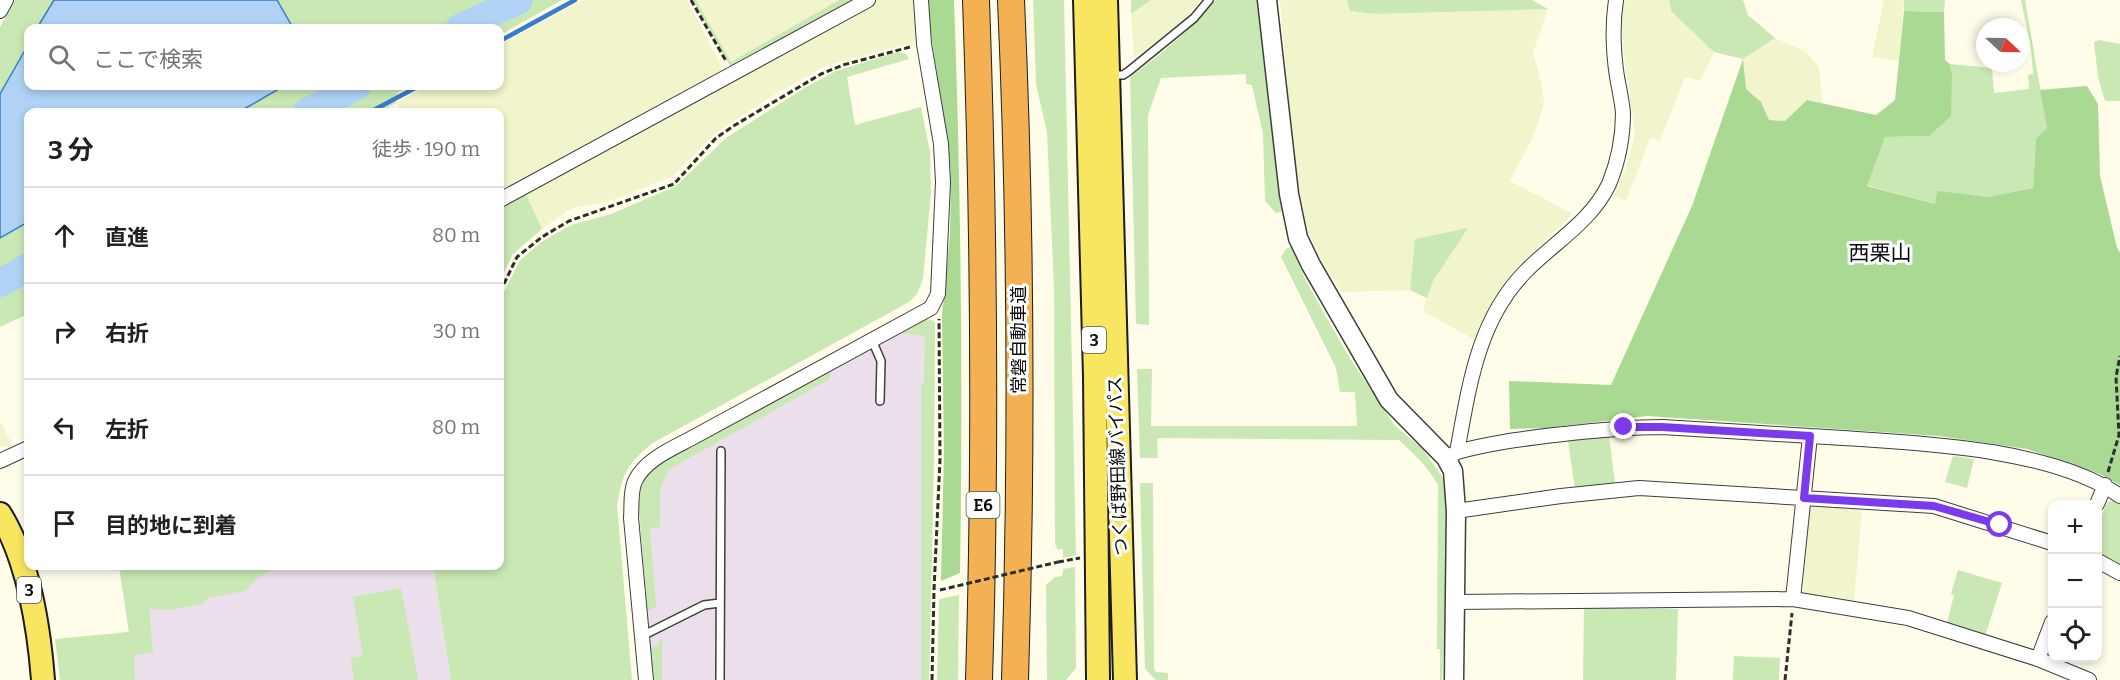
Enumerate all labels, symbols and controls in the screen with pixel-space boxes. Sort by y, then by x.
north arrow [1976,18,2030,72]
search box [24,24,504,90]
icon: search [45,41,78,74]
text: ここで検索 [93,46,203,73]
text: 3 分 [48,135,94,166]
text: 徒歩 · 190 m [372,137,480,161]
icon: ahead [48,219,81,252]
text: 80 m [432,223,480,247]
text: 直進 [105,224,149,251]
district label: 西栗山 [1849,240,1912,266]
street label: 常磐自動車道 [1008,286,1030,394]
icon: right [48,315,81,348]
text: 30 m [433,319,480,343]
text: 右折 [105,320,149,347]
road number: 3 [1082,327,1106,353]
street label: つくば野田線バイパス [1104,376,1132,556]
icon: left [48,411,81,444]
route end [1610,413,1636,439]
text: 80 m [432,415,480,439]
text: 左折 [105,416,149,443]
road number: E6 [966,492,1000,518]
map controls [2048,500,2102,662]
button: + [2048,500,2102,554]
icon: arrive [48,507,81,540]
route start [1986,511,2012,537]
text: 目的地に到着 [105,512,237,539]
button: − [2048,554,2102,608]
road number: 3 [17,577,41,603]
button: locate [2048,608,2102,662]

